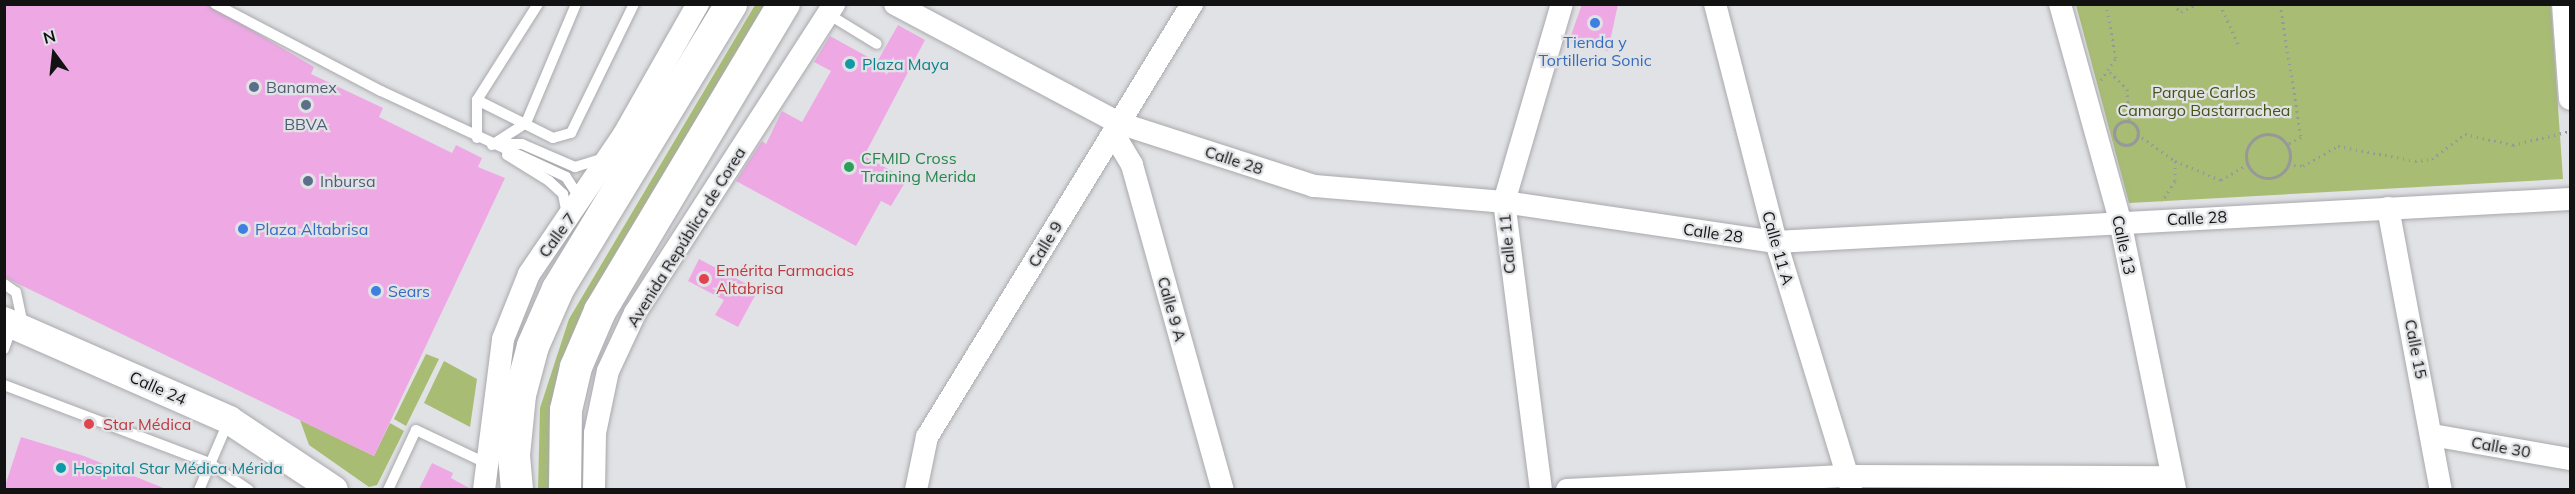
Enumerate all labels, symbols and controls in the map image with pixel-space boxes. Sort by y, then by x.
marker: Tienda y Tortilleria Sonic [1588,16,1602,30]
north arrow [24,24,84,84]
text: N [41,25,58,48]
place label: Tienda y Tortilleria Sonic [1538,32,1652,70]
place label: Plaza Maya [862,54,949,74]
marker: Plaza Maya [843,57,857,71]
place label: Banamex [266,77,337,97]
marker: Banamex [247,80,261,94]
park label: Parque Carlos Camargo Bastarrachea [2118,82,2290,120]
marker: BBVA [299,98,313,112]
place label: BBVA [284,114,328,134]
street label: Calle 28 [1203,142,1265,178]
street label: Avenida República de Corea [623,144,749,330]
place label: CFMID Cross Training Merida [861,148,976,186]
marker: CFMID Cross Training Merida [842,160,856,174]
place label: Inbursa [320,171,376,191]
marker: Inbursa [301,174,315,188]
street label: Calle 28 [2167,207,2227,229]
street label: Calle 7 [534,209,580,261]
street label: Calle 11 A [1758,209,1798,287]
street label: Calle 11 [1495,213,1519,275]
street label: Calle 13 [2108,214,2140,276]
street label: Calle 9 [1024,217,1066,271]
place label: Plaza Altabrisa [255,219,368,239]
street label: Calle 28 [1682,219,1744,247]
marker: Plaza Altabrisa [236,222,250,236]
place label: Emérita Farmacias Altabrisa [716,260,854,298]
marker: Emérita Farmacias Altabrisa [697,272,711,286]
street label: Calle 9 A [1154,274,1190,344]
place label: Sears [388,281,430,301]
marker: Sears [369,284,383,298]
street label: Calle 15 [2401,318,2431,380]
street label: Calle 24 [127,367,189,409]
place label: Star Médica [103,414,191,434]
marker: Star Médica [80,415,98,433]
street label: Calle 30 [2470,432,2532,462]
place label: Hospital Star Médica Mérida [73,458,283,478]
marker: Hospital Star Médica Mérida [54,461,68,475]

